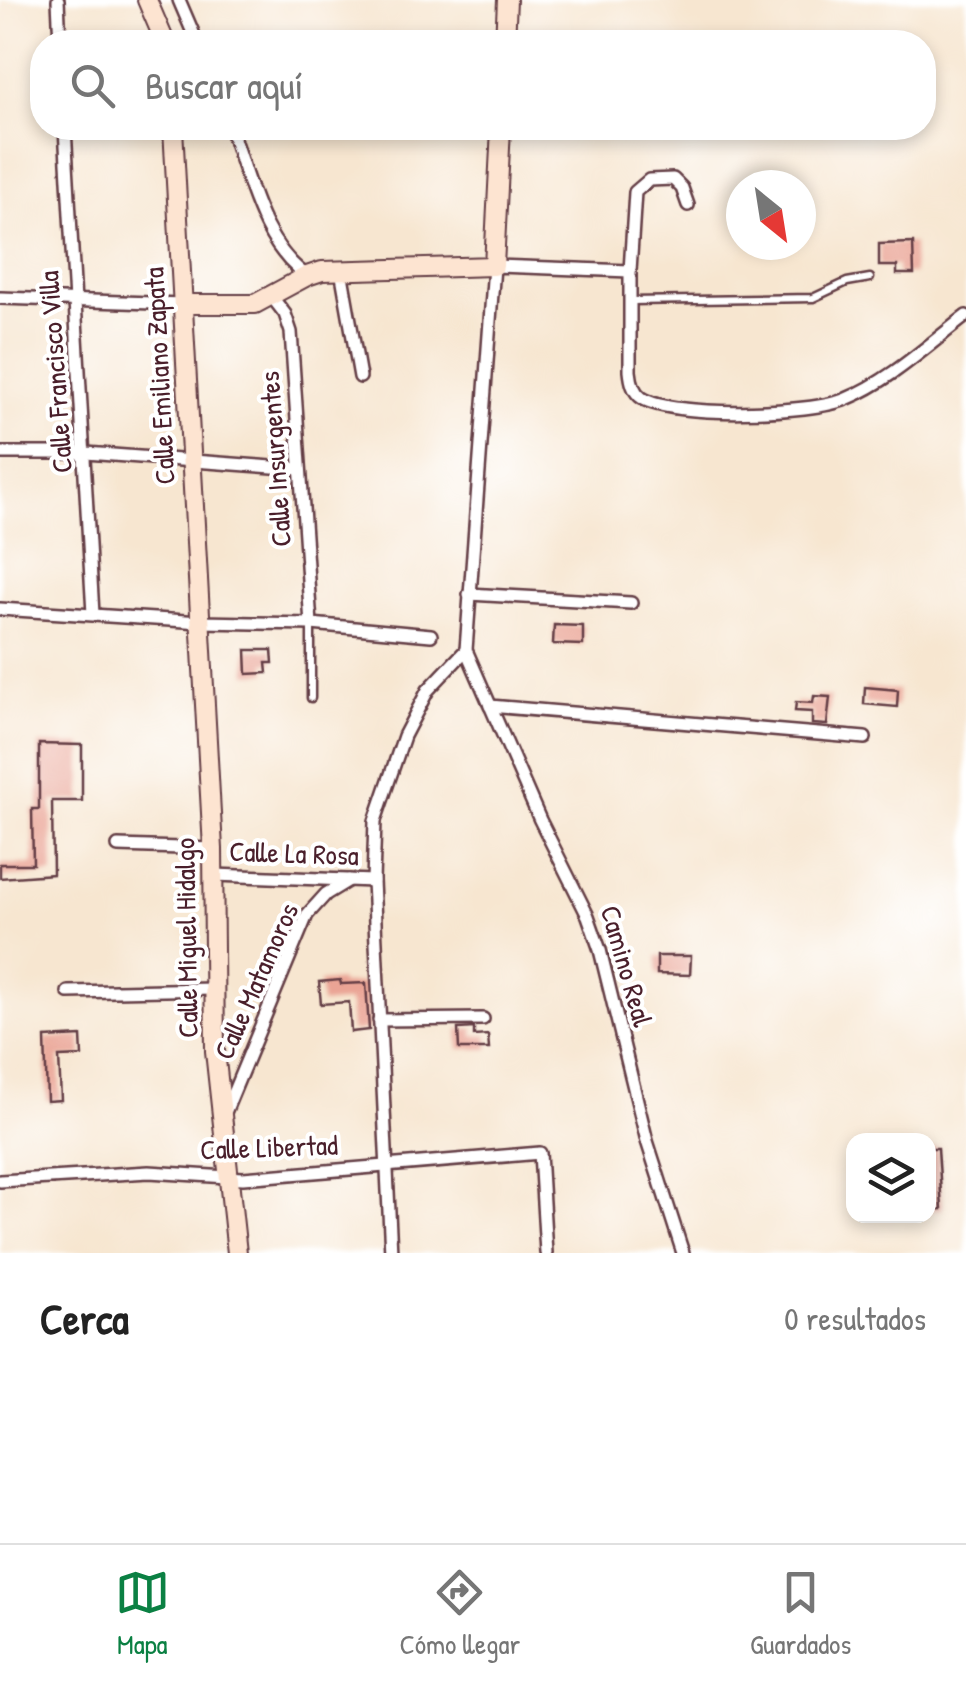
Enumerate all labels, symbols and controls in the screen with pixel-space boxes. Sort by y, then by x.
search box [30,30,936,140]
icon: search [65,58,120,113]
text: Buscar aquí [145,59,303,111]
north arrow [726,170,816,260]
street label: Calle Emiliano Zapata [134,266,184,486]
street label: Calle Francisco Villa [29,270,81,474]
street label: Calle Insurgentes [250,370,300,548]
street label: Calle La Rosa [229,832,359,874]
street label: Calle Miguel Hidalgo [165,838,207,1038]
street label: Calle Matamoros [205,897,307,1065]
street label: Camino Real [592,901,663,1032]
street label: Calle Libertad [200,1126,339,1168]
map controls [846,1133,936,1223]
button: layers [846,1133,936,1223]
text: Cerca [40,1290,129,1347]
text: 0 resultados [784,1297,926,1340]
tab: Mapa [115,1565,170,1663]
tab: Cómo llegar [399,1565,520,1663]
tab: Guardados [750,1565,851,1663]

